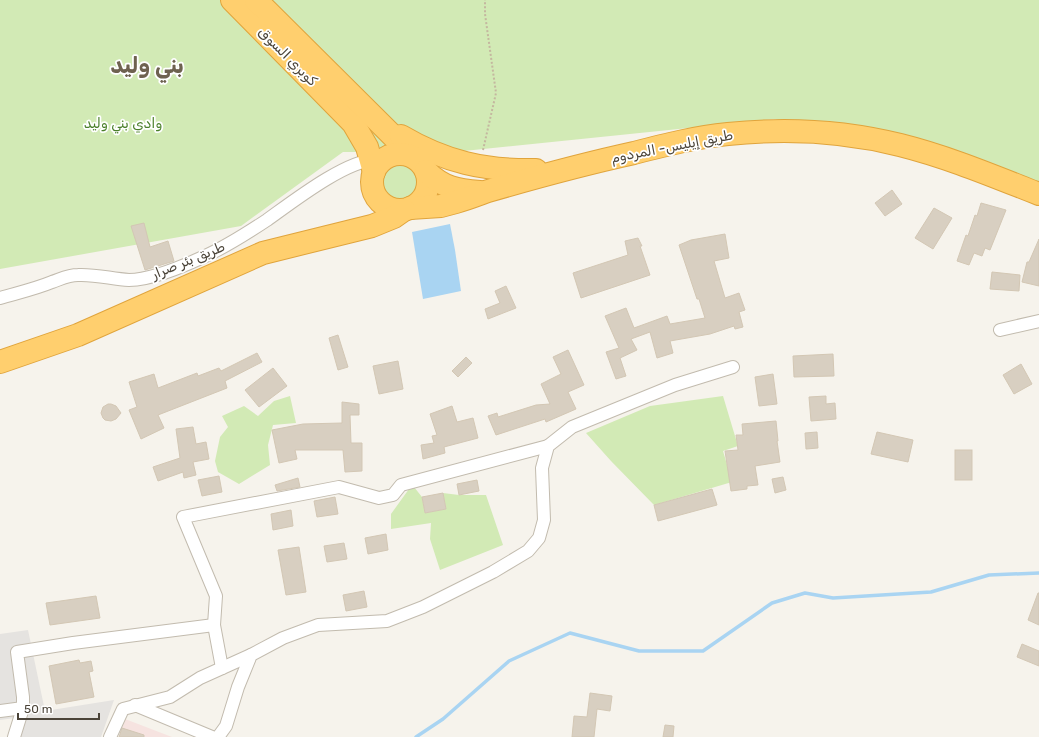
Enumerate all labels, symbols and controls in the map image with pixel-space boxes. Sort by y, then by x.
street label: كوبري السوق [254,23,321,90]
district label: بني وليد [110,52,184,83]
park label: وادي بني وليد [84,115,162,134]
street label: طريق إيليس- المردوم [610,126,735,168]
street label: طريق بئر صرار [148,238,228,283]
scale bar [18,695,99,721]
text: 50 m [24,702,52,716]

